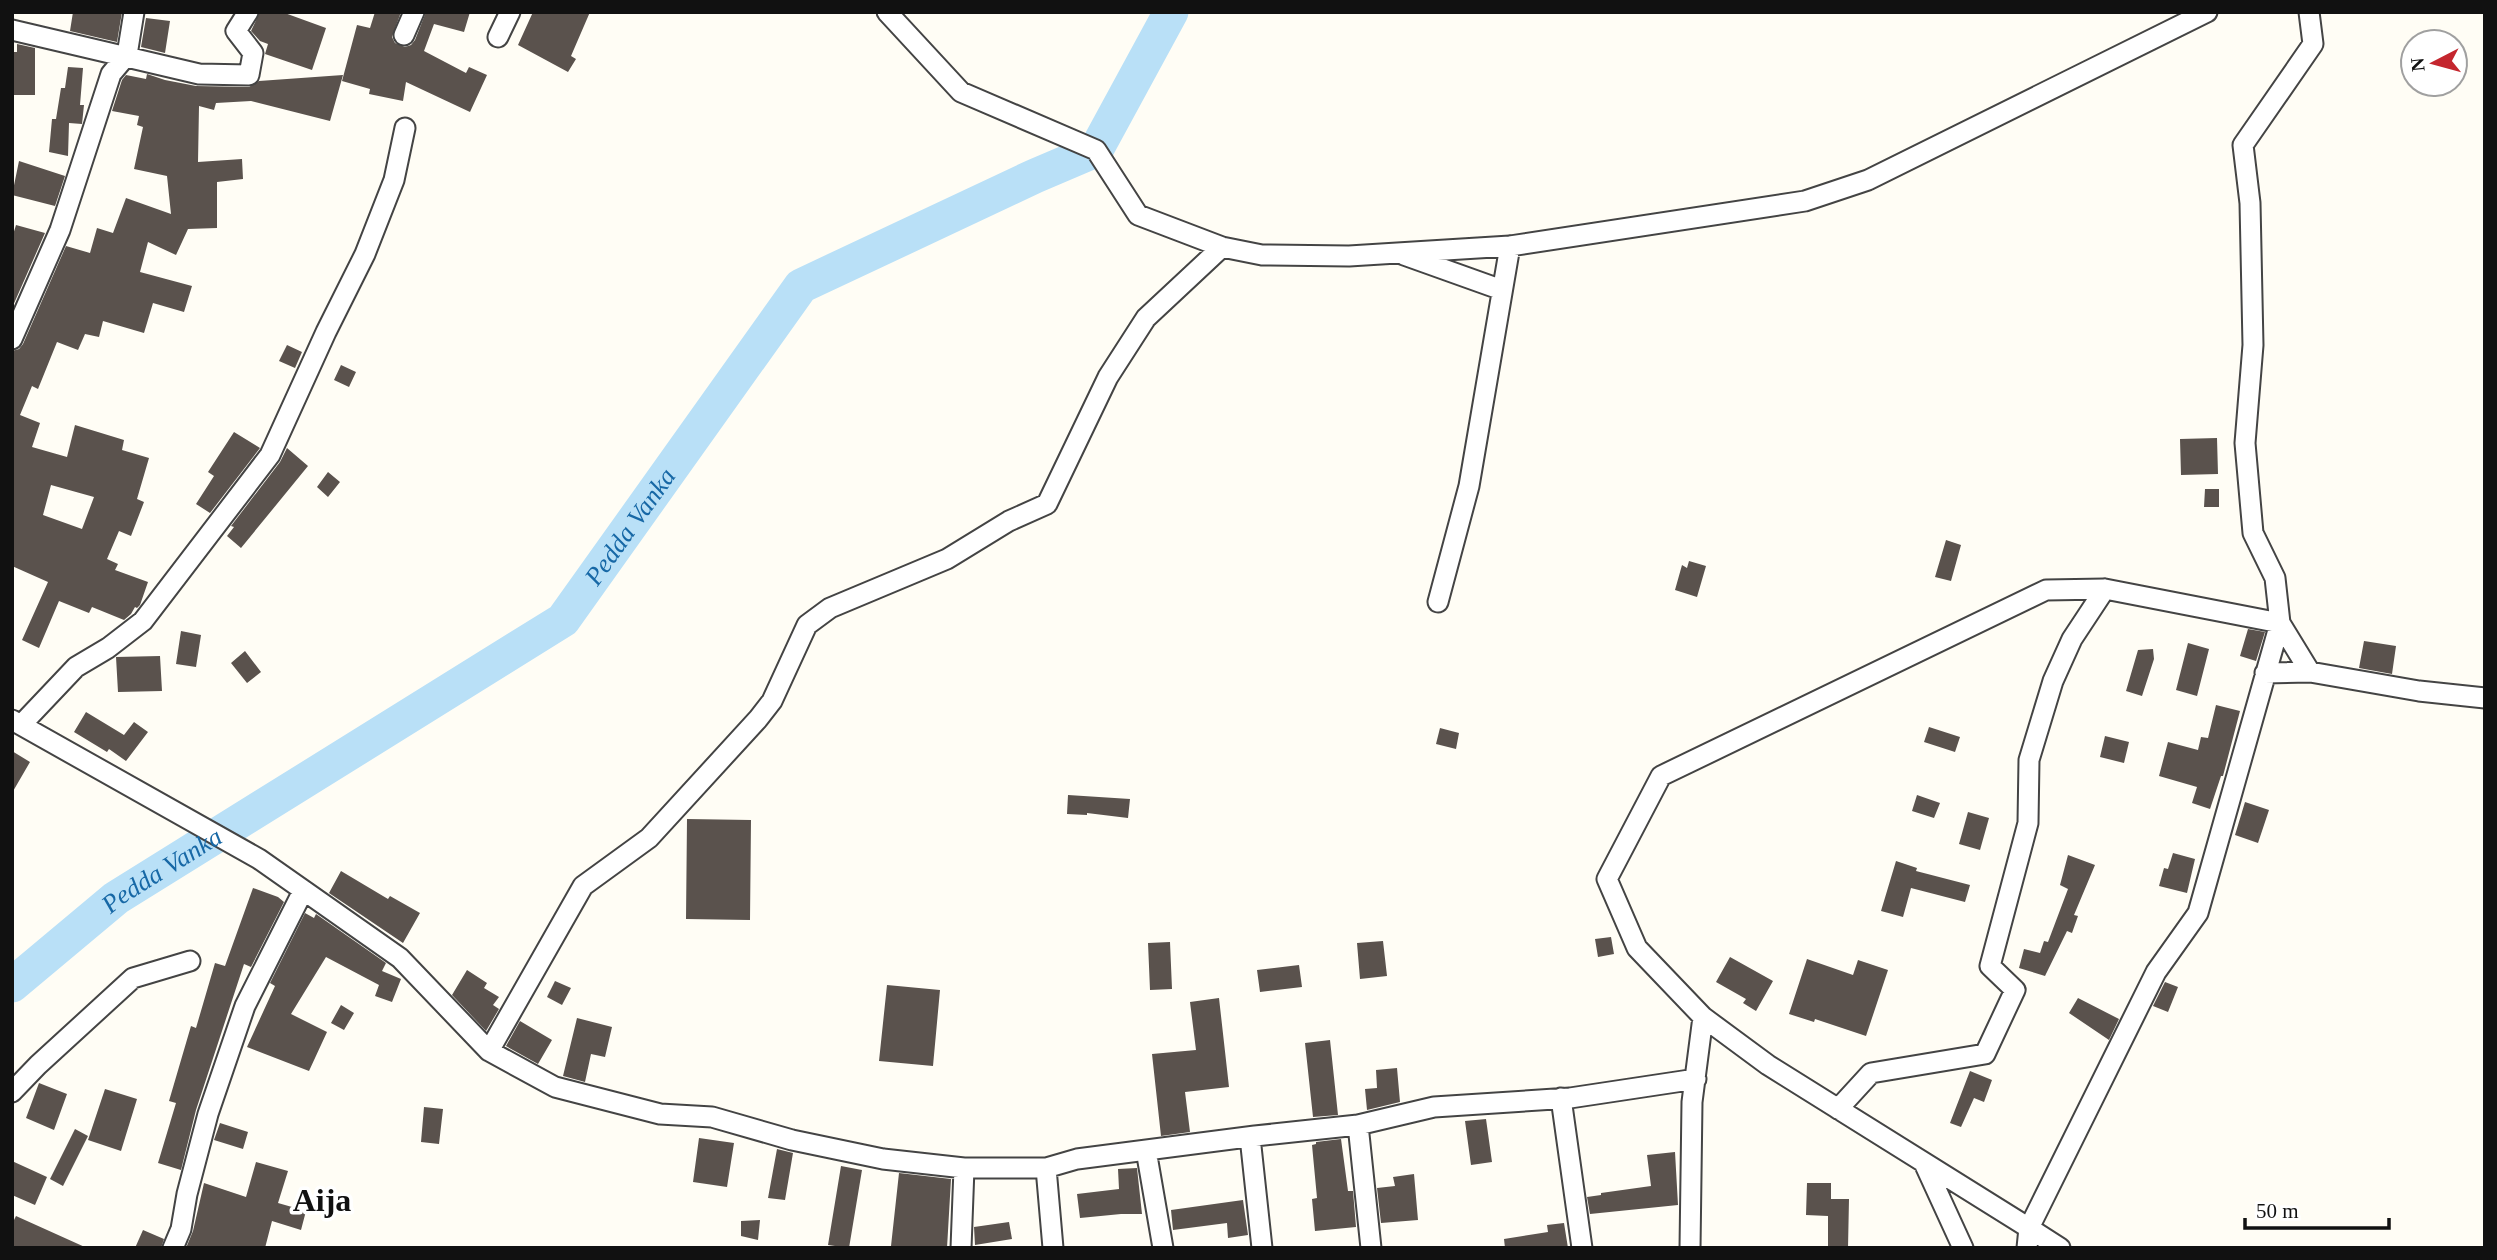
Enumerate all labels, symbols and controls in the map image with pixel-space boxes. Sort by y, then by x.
north arrow [2399,28,2469,98]
text: N [2406,57,2429,73]
water label: Pedda Vanka [578,463,682,591]
water label: Pedda Vanka [95,822,227,920]
district label: Aija [293,1182,351,1218]
scale bar [2245,1186,2388,1230]
text: 50 m [2256,1199,2299,1223]

